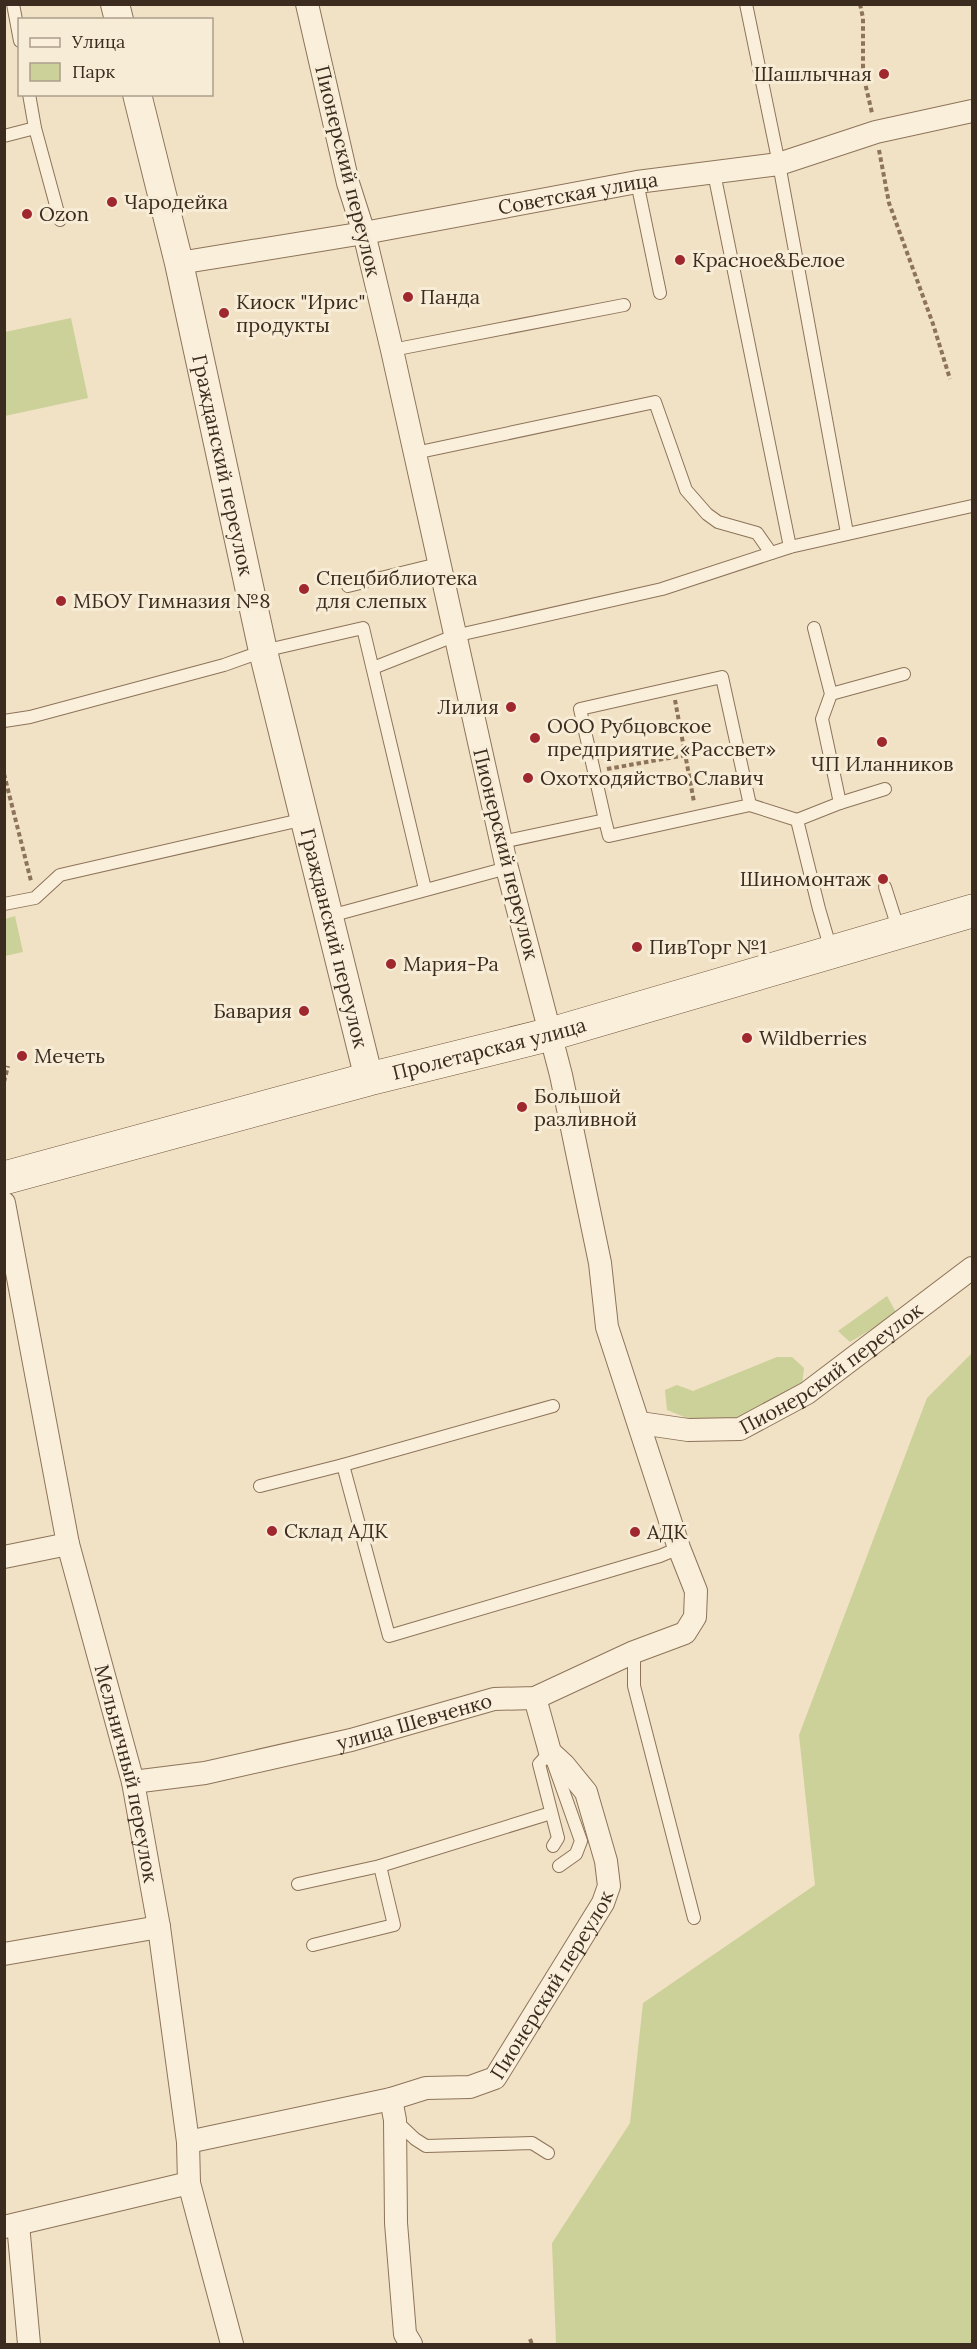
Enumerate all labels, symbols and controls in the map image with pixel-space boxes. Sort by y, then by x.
legend [18,18,213,96]
text: Улица [71,30,125,53]
text: Парк [72,60,116,83]
place label: Шашлычная [754,61,872,86]
street label: Пионерский переулок [310,63,387,279]
marker: Шашлычная [877,67,891,81]
street label: Советская улица [496,166,659,220]
place label: Чародейка [124,189,228,214]
marker: Чародейка [105,195,119,209]
place label: Ozon [39,201,89,226]
marker: Ozon [20,207,34,221]
place label: Красное&Белое [692,247,845,272]
marker: Красное&Белое [673,253,687,267]
place label: Панда [420,284,480,309]
place label: Киоск "Ирис" продукты [236,289,365,337]
marker: Панда [401,290,415,304]
marker: Киоск "Ирис" продукты [217,306,231,320]
street label: Гражданский переулок [187,352,259,578]
place label: Спецбиблиотека для слепых [316,565,478,613]
marker: Спецбиблиотека для слепых [297,582,311,596]
place label: МБОУ Гимназия №8 [73,588,270,613]
marker: МБОУ Гимназия №8 [54,594,68,608]
place label: Лилия [437,694,499,719]
marker: Лилия [504,700,518,714]
place label: ООО Рубцовское предприятие «Рассвет» [547,713,776,761]
marker: ООО Рубцовское предприятие «Рассвет» [528,731,542,745]
marker: ЧП Иланников [875,735,889,749]
street label: Пионерский переулок [468,746,545,962]
place label: ЧП Иланников [811,751,953,776]
place label: Охотходяйство Славич [540,765,764,790]
marker: Охотходяйство Славич [521,771,535,785]
street label: Гражданский переулок [295,825,374,1051]
place label: Шиномонтаж [740,866,871,891]
marker: Шиномонтаж [876,872,890,886]
place label: ПивТорг №1 [649,934,767,959]
marker: ПивТорг №1 [630,940,644,954]
place label: Мария-Ра [403,951,499,976]
marker: Мария-Ра [384,957,398,971]
place label: Бавария [213,998,292,1023]
marker: Бавария [297,1004,311,1018]
street label: Пролетарская улица [389,1011,589,1085]
place label: Wildberries [759,1025,867,1050]
marker: Wildberries [740,1031,754,1045]
place label: Мечеть [34,1043,105,1068]
marker: Мечеть [15,1049,29,1063]
place label: Большой разливной [534,1083,637,1131]
marker: Большой разливной [515,1100,529,1114]
street label: Пионерский переулок [735,1297,928,1439]
place label: Склад АДК [284,1518,388,1543]
place label: АДК [646,1519,687,1544]
marker: Склад АДК [265,1524,279,1538]
marker: АДК [628,1525,642,1539]
street label: Мельничный переулок [89,1662,164,1885]
street label: улица Шевченко [334,1687,495,1755]
street label: Пионерский переулок [484,1887,618,2084]

